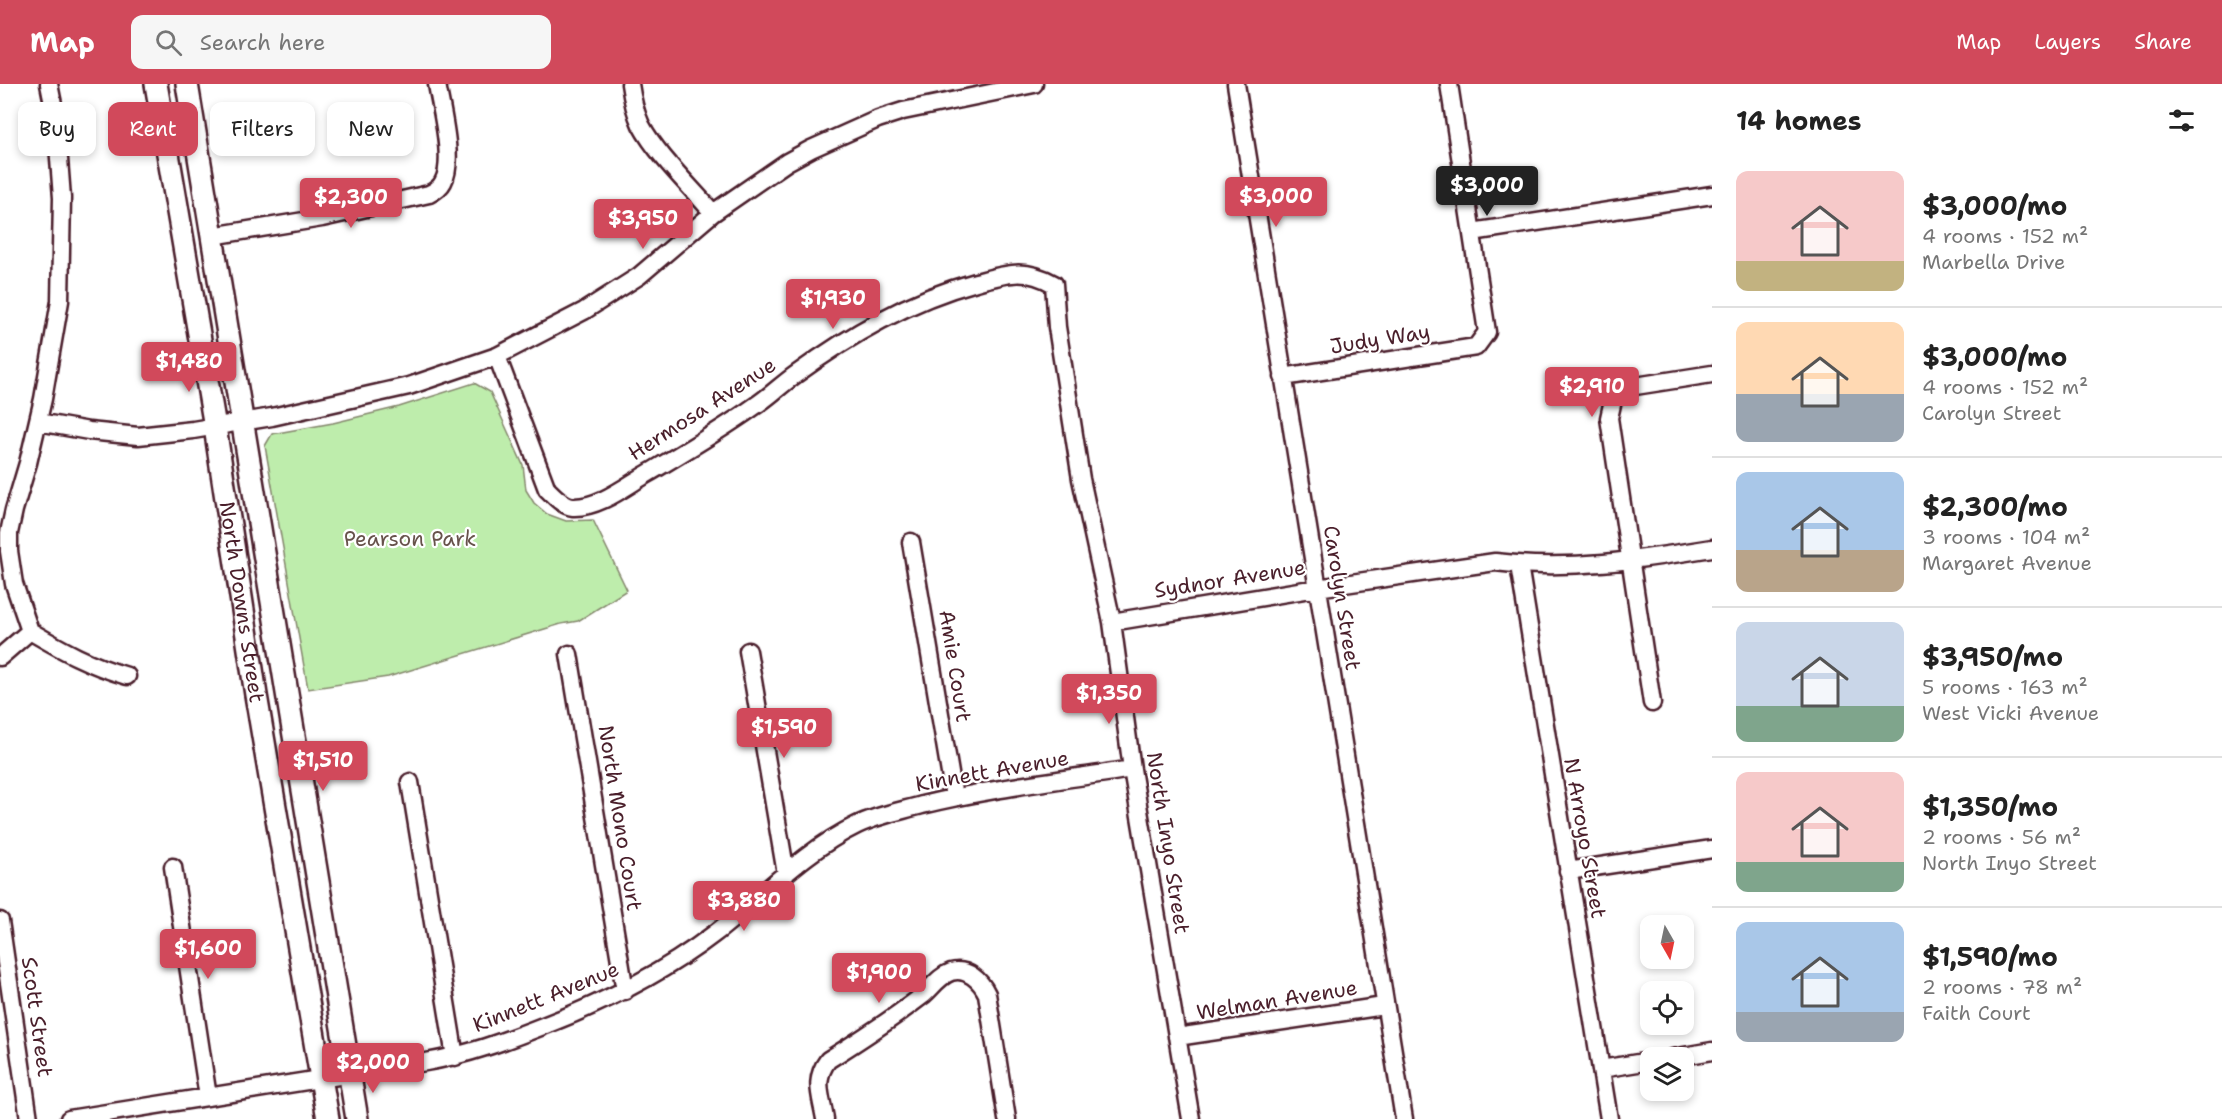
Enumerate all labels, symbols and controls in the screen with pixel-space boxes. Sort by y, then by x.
search box [131,15,551,69]
text: Map [30,23,95,61]
icon: search [152,26,185,59]
text: Search here [200,28,325,57]
text: Map [1956,28,2001,56]
text: Layers [2034,28,2101,56]
text: Share [2134,28,2192,56]
chip: Buy [18,102,96,156]
chip: Rent [108,102,198,156]
chip: Filters [210,102,315,156]
chip: New [327,102,414,156]
text: 14 homes [1736,103,1862,138]
icon: filters [2165,104,2198,137]
pin: $3,000 [1438,166,1536,217]
text: $3,000 [1450,172,1524,198]
pin: $3,000 [1227,177,1325,228]
pin: $2,300 [302,178,400,229]
text: $3,000 [1239,183,1313,209]
text: $2,300 [314,184,388,210]
text: $3,000/mo [1922,188,2067,223]
icon: home [1784,195,1856,267]
pin: $3,950 [594,199,692,250]
text: $3,950 [608,205,678,231]
text: 4 rooms · 152 m² [1922,223,2088,249]
text: Marbella Drive [1922,249,2065,275]
pin: $1,930 [784,279,882,330]
text: $1,930 [800,285,866,311]
street label: Judy Way [1328,317,1432,361]
text: $3,000/mo [1922,339,2067,374]
pin: $1,480 [140,342,238,393]
icon: home [1784,346,1856,418]
text: $1,480 [155,348,223,374]
street label: Hermosa Avenue [623,351,781,467]
pin: $2,910 [1543,367,1641,418]
text: $2,910 [1559,373,1625,399]
text: 4 rooms · 152 m² [1922,374,2088,400]
text: Carolyn Street [1922,400,2061,426]
text: $2,300/mo [1922,489,2068,524]
icon: home [1784,496,1856,568]
street label: North Downs Street [213,499,271,705]
street label: Carolyn Street [1317,524,1367,672]
text: 3 rooms · 104 m² [1922,524,2090,550]
park label: Pearson Park [344,525,476,553]
text: Margaret Avenue [1922,550,2092,576]
street label: Sydnor Avenue [1152,553,1308,605]
street label: Amie Court [932,608,978,724]
text: $3,950/mo [1922,639,2063,674]
icon: home [1784,646,1856,718]
pin: $1,350 [1060,674,1158,725]
text: 5 rooms · 163 m² [1922,674,2088,700]
text: $1,350 [1076,680,1142,706]
text: West Vicki Avenue [1922,700,2099,726]
pin: $1,590 [735,708,833,759]
text: $1,590 [751,714,817,740]
street label: North Mono Court [592,723,648,913]
pin: $1,510 [274,741,372,792]
street label: Kinnett Avenue [913,744,1071,798]
text: $1,510 [293,747,353,773]
street label: North Inyo Street [1140,750,1196,936]
street label: N Arroyo Street [1557,756,1613,920]
text: $1,350/mo [1922,789,2058,824]
icon: home [1784,796,1856,868]
text: 2 rooms · 56 m² [1922,824,2081,850]
text: North Inyo Street [1922,850,2097,876]
pin: $3,880 [695,881,793,932]
text: $3,880 [707,887,781,913]
north arrow [1640,915,1694,969]
map controls [1640,915,1694,1101]
pin: $1,600 [159,929,257,980]
text: $1,600 [174,935,242,961]
text: $1,590/mo [1922,939,2058,974]
icon: home [1784,946,1856,1018]
pin: $1,900 [830,953,928,1004]
street label: Scott Street [15,955,59,1079]
street label: Kinnett Avenue [469,955,623,1039]
text: $1,900 [846,959,912,985]
street label: Welman Avenue [1195,973,1359,1027]
text: 2 rooms · 78 m² [1922,974,2082,1000]
button: locate [1640,981,1694,1035]
text: Faith Court [1922,1000,2031,1026]
pin: $2,000 [324,1043,422,1094]
button: layers [1640,1047,1694,1101]
text: $2,000 [336,1049,410,1075]

